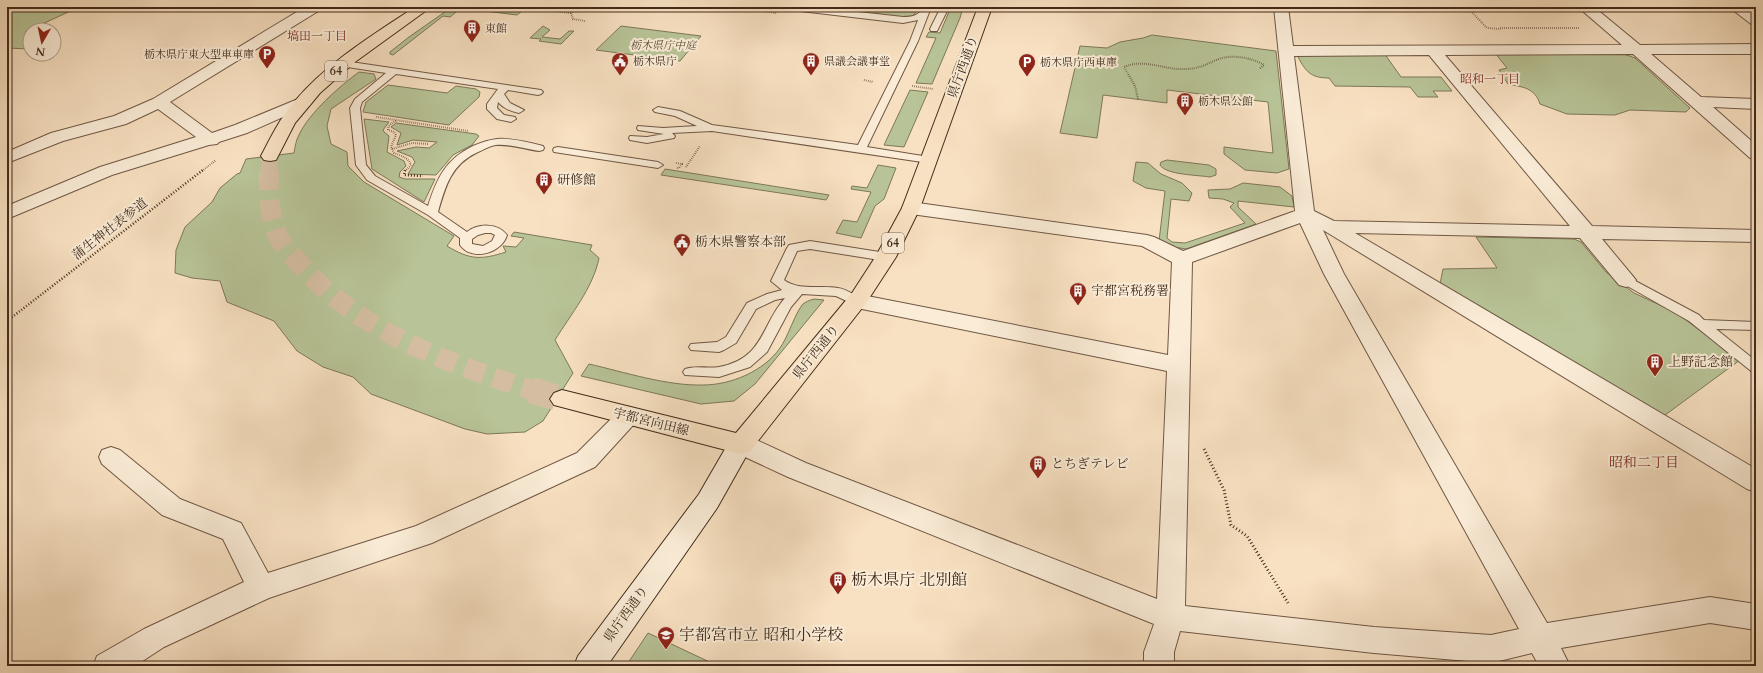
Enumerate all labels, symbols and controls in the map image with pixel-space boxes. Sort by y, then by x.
building icon: 東館 [462,18,482,43]
place label: 東館 [485,21,507,36]
north arrow [22,22,62,62]
district label: 塙田一丁目 [287,28,347,44]
street label: 県庁西通り [943,33,983,101]
park label: 栃木県庁中庭 [630,38,698,53]
text: N [34,43,46,60]
parking icon: 栃木県庁東大型車車庫 [257,44,277,69]
place label: 栃木県庁東大型車車庫 [144,47,254,62]
public building icon: 栃木県庁 [610,51,630,76]
building icon: 県議会議事堂 [801,51,821,76]
parking icon: 栃木県庁西車庫 [1017,52,1037,77]
place label: 栃木県庁 [633,54,677,69]
place label: 県議会議事堂 [824,54,890,69]
place label: 栃木県庁西車庫 [1040,55,1117,70]
road number: 64 [325,61,347,81]
district label: 昭和一丁目 [1460,71,1520,87]
building icon: 栃木県公館 [1175,91,1195,116]
place label: 栃木県公館 [1198,94,1253,109]
building icon: 研修館 [534,170,554,195]
place label: 研修館 [557,171,596,189]
street label: 蒲生神社表参道 [69,194,151,264]
public building icon: 栃木県警察本部 [672,232,692,257]
place label: 栃木県警察本部 [695,233,786,251]
road number: 64 [882,233,904,253]
building icon: 宇都宮税務署 [1068,281,1088,306]
place label: 宇都宮税務署 [1091,282,1169,300]
street label: 県庁西通り [789,321,843,383]
building icon: 上野記念館 [1645,352,1665,377]
place label: 上野記念館 [1668,353,1733,371]
street label: 宇都宮向田線 [611,404,691,440]
district label: 昭和二丁目 [1609,453,1679,472]
building icon: とちぎテレビ [1028,454,1048,479]
place label: とちぎテレビ [1051,455,1129,473]
place label: 栃木県庁 北別館 [851,569,967,591]
building icon: 栃木県庁 北別館 [828,570,848,595]
street label: 県庁西通り [600,582,652,646]
place label: 宇都宮市立 昭和小学校 [679,624,843,646]
school or university icon: 宇都宮市立 昭和小学校 [656,625,676,650]

